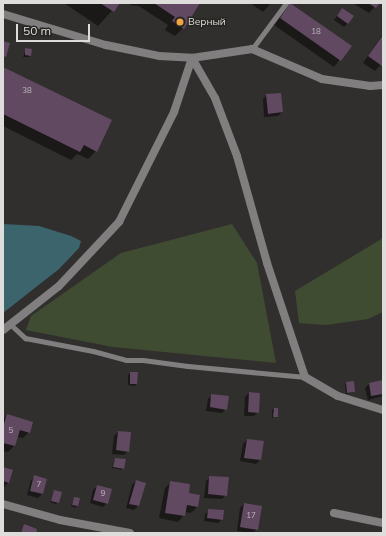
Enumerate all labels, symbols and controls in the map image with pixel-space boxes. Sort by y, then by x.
scale bar [18,16,92,42]
place label: Верный [188,16,226,28]
marker: Верный [175,17,185,27]
text: 50 m [23,23,51,38]
house number: 18 [311,27,321,37]
house number: 38 [22,86,32,96]
house number: 5 [9,426,13,436]
house number: 7 [37,480,41,490]
house number: 9 [101,489,105,499]
house number: 17 [246,511,256,521]

